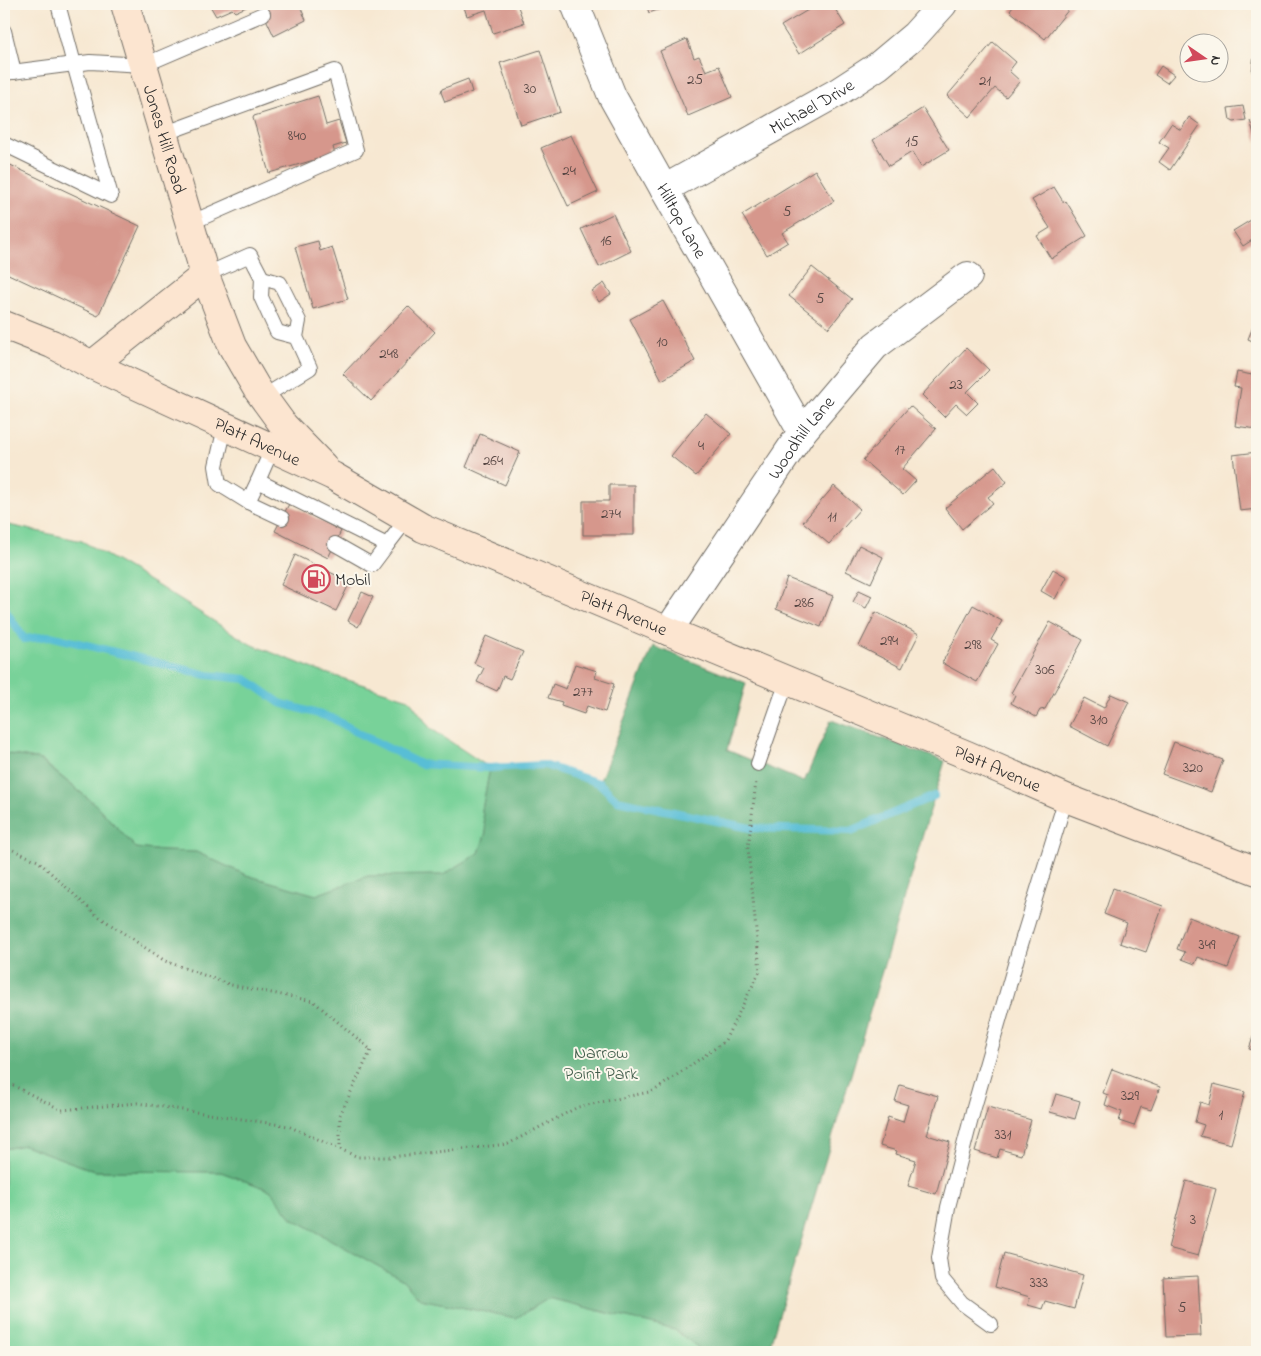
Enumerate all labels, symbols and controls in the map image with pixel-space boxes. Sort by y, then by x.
north arrow [1178,32,1228,82]
text: N [1204,54,1226,68]
house number: 25 [687,69,703,91]
house number: 21 [979,70,991,92]
street label: Michael Drive [765,73,861,143]
house number: 30 [524,78,537,100]
street label: Jones Hill Road [135,82,191,197]
house number: 840 [288,125,307,147]
house number: 15 [905,131,919,153]
house number: 24 [562,160,576,182]
street label: Hilltop Lane [648,179,712,265]
house number: 5 [783,201,792,223]
house number: 16 [600,230,612,252]
house number: 5 [816,288,825,310]
house number: 10 [656,331,668,353]
house number: 248 [379,343,399,365]
house number: 23 [949,374,963,396]
street label: Woodhill Lane [763,390,843,485]
street label: Platt Avenue [209,412,305,475]
house number: 4 [698,435,704,457]
house number: 17 [895,439,905,461]
house number: 264 [483,450,503,472]
house number: 274 [601,503,621,525]
house number: 11 [827,506,837,528]
fuel station icon: Mobil [301,564,331,594]
place label: Mobil [335,568,371,594]
street label: Platt Avenue [575,584,672,645]
house number: 286 [794,592,814,614]
house number: 294 [880,630,898,652]
house number: 298 [964,634,982,656]
house number: 306 [1035,659,1055,681]
house number: 277 [573,681,593,703]
house number: 310 [1090,709,1108,731]
street label: Platt Avenue [949,740,1045,801]
house number: 320 [1183,757,1204,779]
house number: 349 [1199,934,1216,956]
park label: Narrow Point Park [564,1041,638,1088]
house number: 329 [1121,1085,1140,1107]
house number: 1 [1219,1104,1224,1126]
house number: 331 [994,1124,1012,1146]
house number: 3 [1190,1209,1196,1231]
house number: 333 [1030,1272,1048,1294]
house number: 5 [1178,1297,1187,1319]

